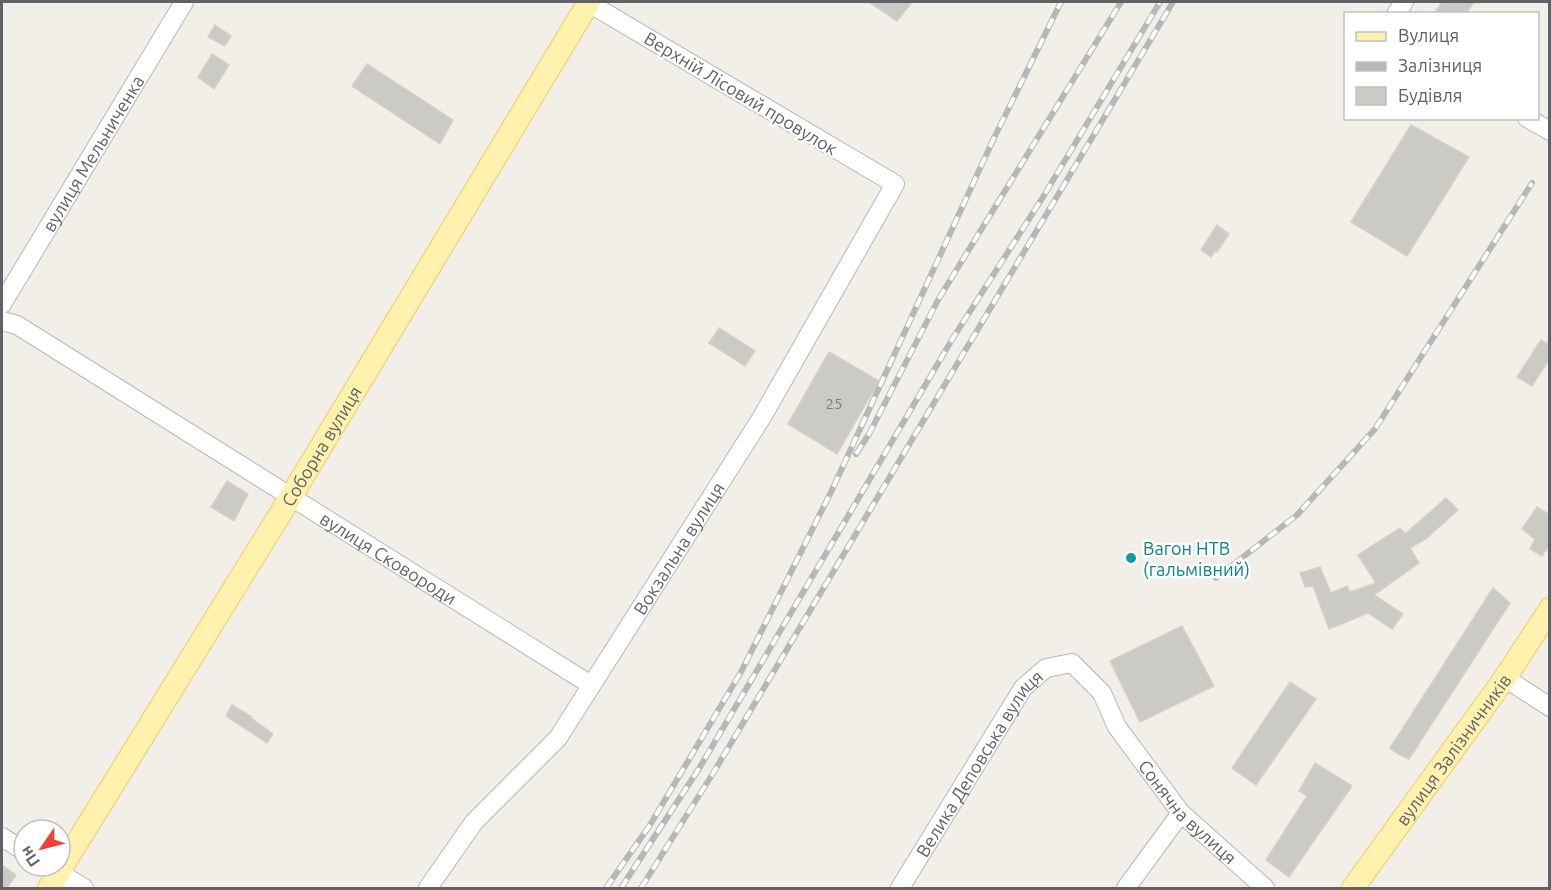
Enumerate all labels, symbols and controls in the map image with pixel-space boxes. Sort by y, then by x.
legend [1344,12,1539,120]
text: Вулиця [1398,25,1459,45]
street label: Верхній Лісовий провулок [641,27,841,159]
text: Залізниця [1398,55,1482,75]
street label: вулиця Мельниченка [38,72,148,235]
text: Будівля [1398,85,1463,105]
street label: Соборна вулиця [277,382,365,510]
house number: 25 [826,395,842,412]
street label: Вокзальна вулиця [629,479,728,618]
street label: вулиця Сковороди [317,508,460,608]
place label: Вагон НТВ (гальмівний) [1143,538,1250,580]
marker: Вагон НТВ (гальмівний) [1124,551,1138,565]
street label: Велика Деповська вулиця [912,666,1047,860]
street label: вулиця Залізничників [1392,670,1515,829]
street label: Сонячна вулиця [1135,756,1241,868]
north arrow [12,818,72,878]
text: Пн [16,843,43,870]

